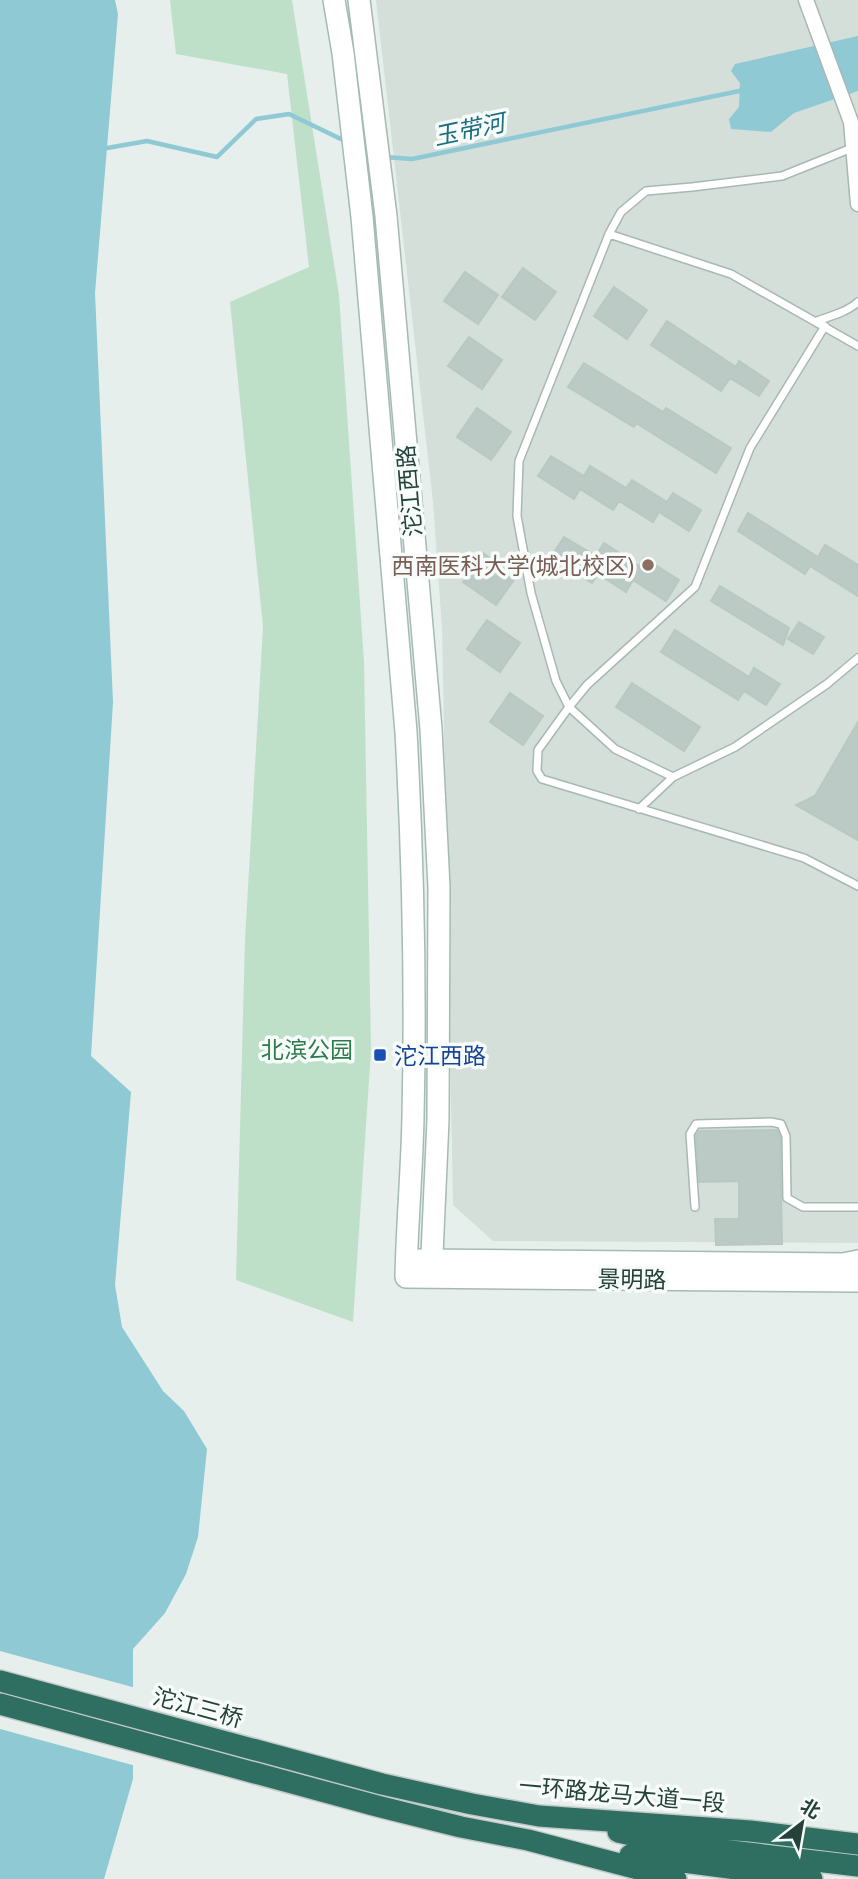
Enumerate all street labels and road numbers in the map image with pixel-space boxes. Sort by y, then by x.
street label: 沱江西路 [390,444,428,538]
street label: 景明路 [597,1263,667,1295]
street label: 沱江三桥 [150,1680,246,1734]
street label: 一环路龙马大道一段 [518,1770,726,1818]

